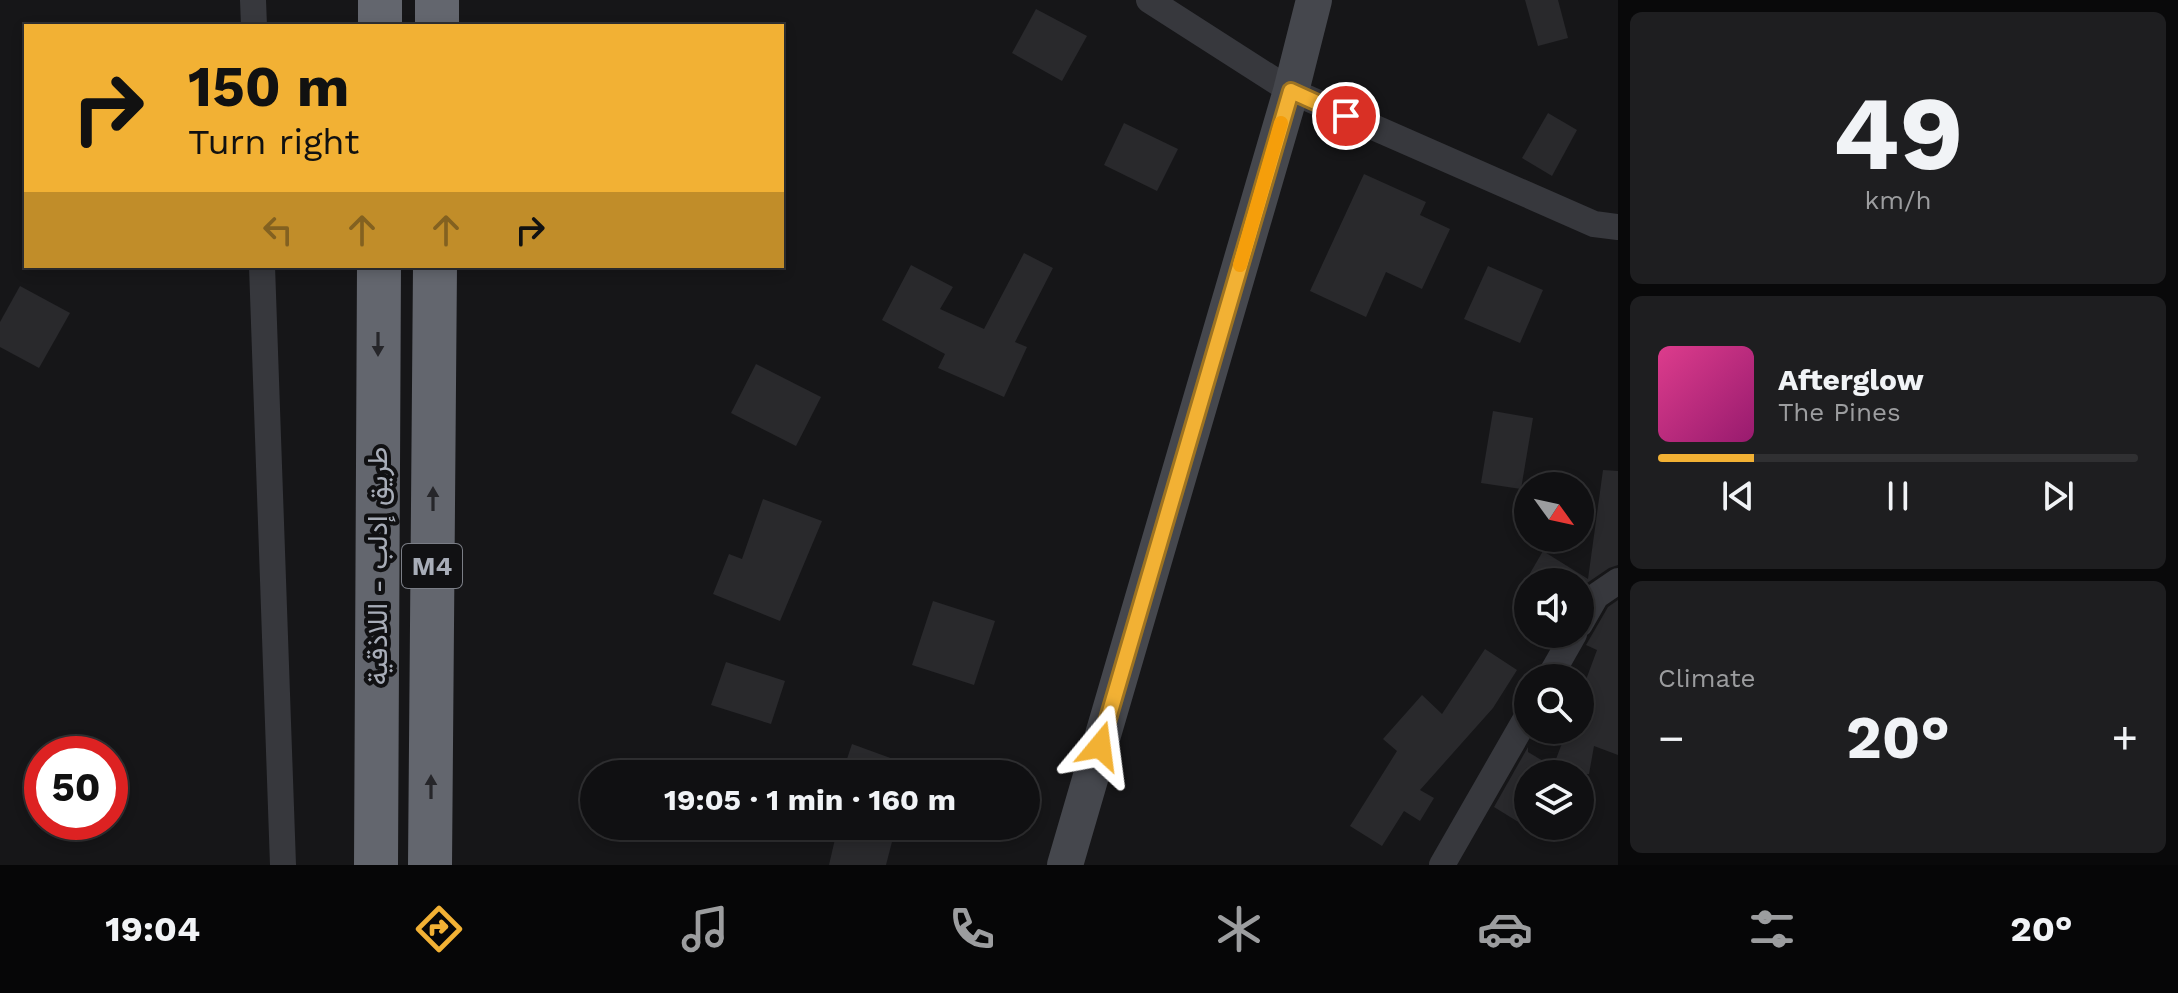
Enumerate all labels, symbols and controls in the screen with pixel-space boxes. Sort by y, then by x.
text: 150 m [188,54,350,120]
icon: right [56,56,160,160]
text: 49 [1832,72,1964,194]
pin [1312,82,1380,150]
icon: arrive [1324,94,1368,138]
text: Turn right [188,121,359,163]
text: km/h [1865,185,1931,215]
icon: left [256,208,300,252]
icon: ahead [340,208,384,252]
icon: ahead [424,208,468,252]
icon: right [508,208,552,252]
one-way arrow [372,332,384,357]
text: Afterglow [1778,362,1924,397]
text: The Pines [1778,397,1901,427]
street label: طريق إدلب - اللاذقية [361,447,396,685]
north arrow [1514,472,1594,552]
map controls [1514,472,1594,840]
icon: previous [1716,474,1760,518]
icon: pause [1876,474,1920,518]
icon: next [2036,474,2080,518]
one-way arrow [427,486,439,511]
road number: M4 [402,544,462,588]
button: sound [1514,568,1594,648]
text: Climate [1658,663,1756,693]
button: search [1514,664,1594,744]
text: 20° [1846,702,1950,773]
position arrow [1058,704,1142,788]
text: − [1658,712,1685,764]
text: + [2111,712,2138,764]
speed limit sign: 50 [24,736,128,840]
button: layers [1514,760,1594,840]
one-way arrow [424,774,437,799]
text: 19:05 · 1 min · 160 m [664,782,956,817]
icon: directions [411,901,467,957]
icon: music [677,901,733,957]
icon: phone [944,901,1000,957]
icon: climate [1211,901,1267,957]
icon: car [1477,901,1533,957]
icon: filters [1744,901,1800,957]
text: 19:04 [105,908,200,950]
text: 20° [2010,908,2073,950]

